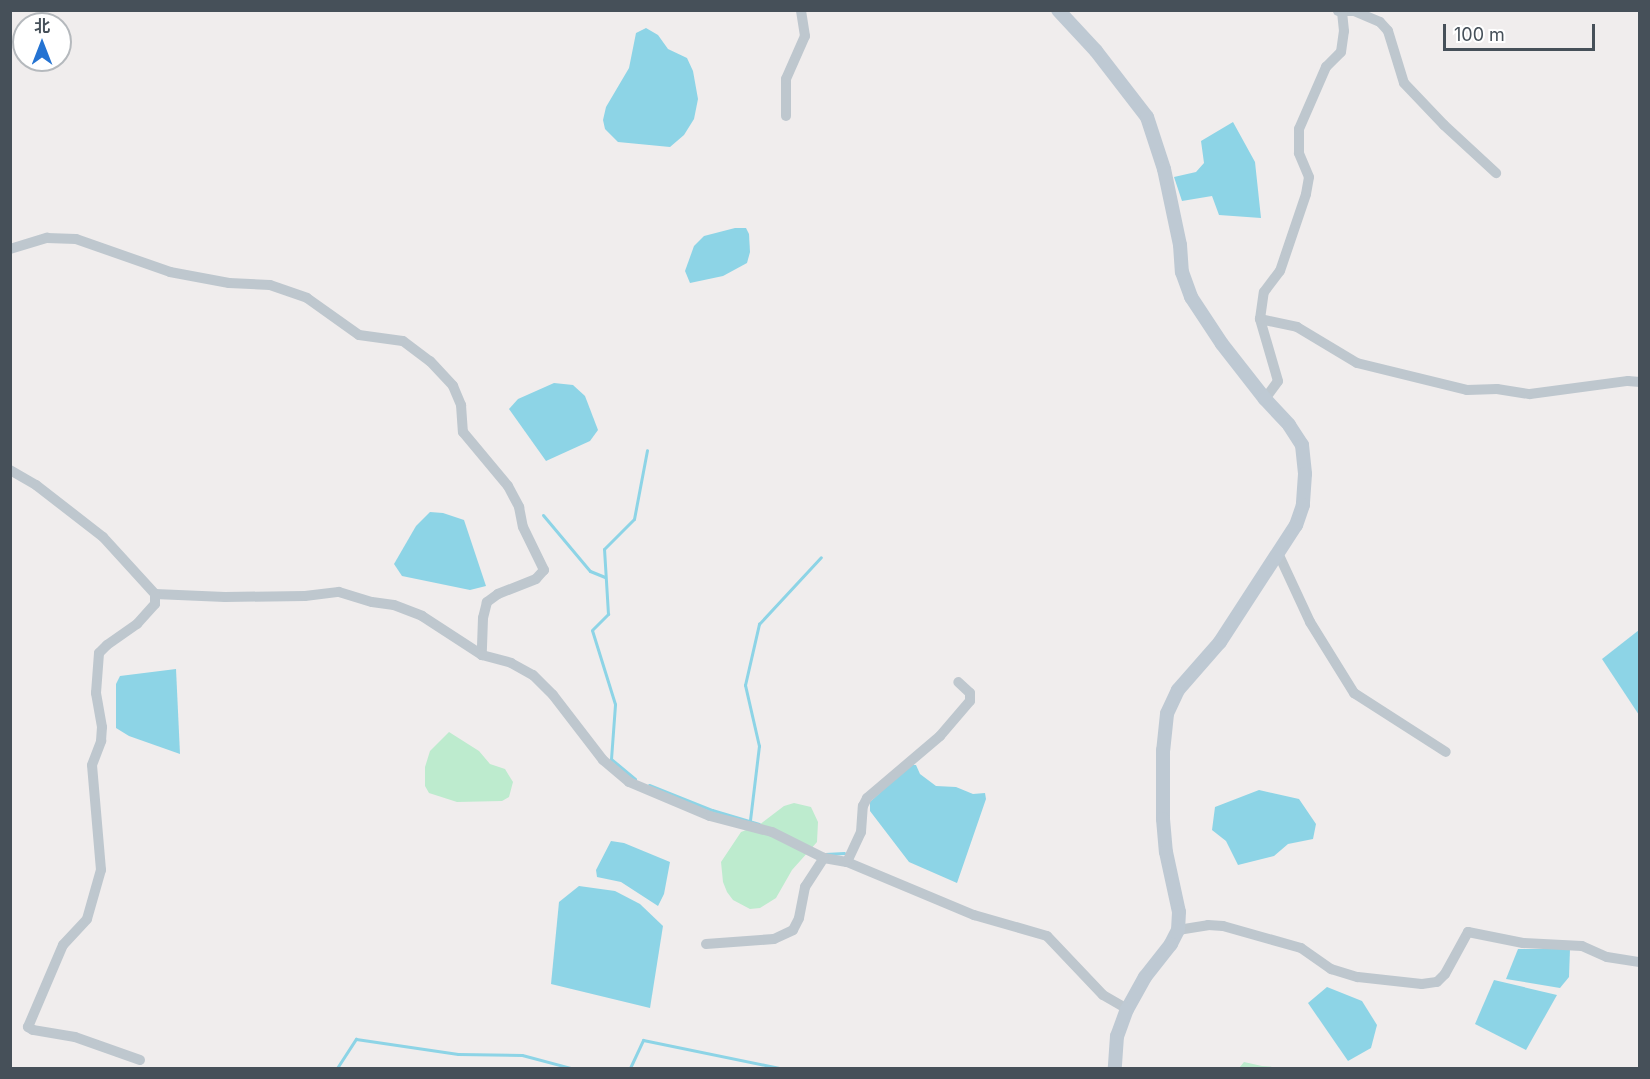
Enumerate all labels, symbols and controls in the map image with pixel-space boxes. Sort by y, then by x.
north arrow [12,12,72,72]
scale bar [1446,12,1598,50]
text: 北 [34,16,50,36]
text: 100 m [1454,24,1505,45]

